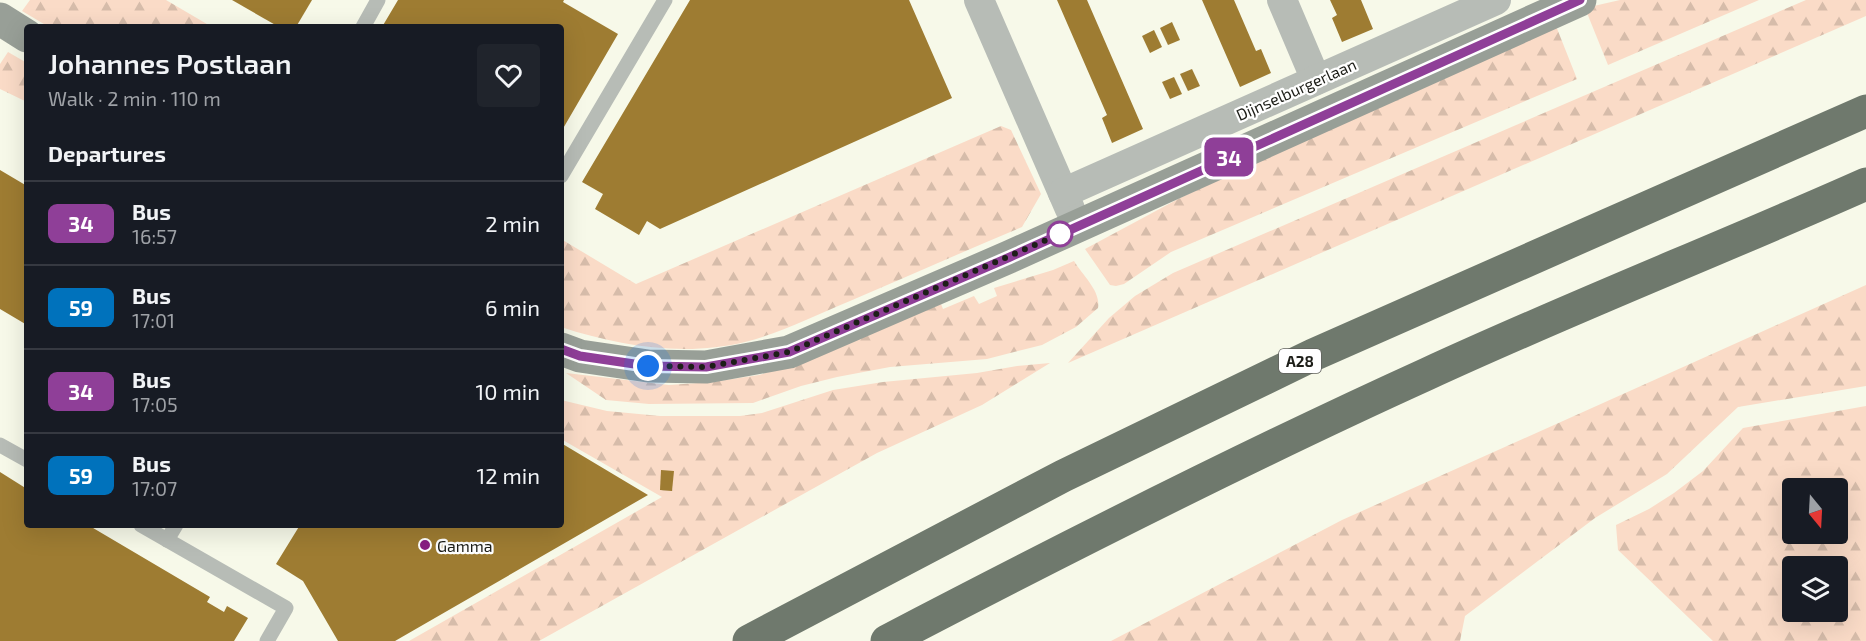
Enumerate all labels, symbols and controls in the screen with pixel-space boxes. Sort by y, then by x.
button: heart [477,44,540,107]
text: Johannes Postlaan [48,46,292,80]
street label: Dijnselburgerlaan [1233,54,1359,125]
text: Walk · 2 min · 110 m [48,86,221,110]
line badge: 34 [1202,138,1256,176]
text: Departures [48,140,166,166]
text: 34 [1216,145,1242,170]
text: Bus [132,198,171,224]
text: 2 min [485,210,540,236]
text: 34 [68,211,94,236]
unlabelled marker [1047,221,1073,247]
text: 16:57 [132,224,177,248]
text: Bus [132,282,171,308]
text: 6 min [485,294,540,320]
text: 59 [69,295,93,320]
text: 17:01 [132,308,175,332]
road number: A28 [1279,349,1321,373]
your location [633,351,663,381]
text: Bus [132,366,171,392]
text: 10 min [476,378,540,404]
text: 34 [68,379,94,404]
text: 17:05 [132,392,178,416]
text: Bus [132,450,171,476]
text: 12 min [476,462,540,488]
text: 59 [69,463,93,488]
text: 17:07 [132,476,177,500]
north arrow [1782,478,1848,544]
map controls [1782,478,1848,622]
place label: Gamma [437,536,493,555]
marker: Gamma [418,538,432,552]
button: layers [1782,556,1848,622]

